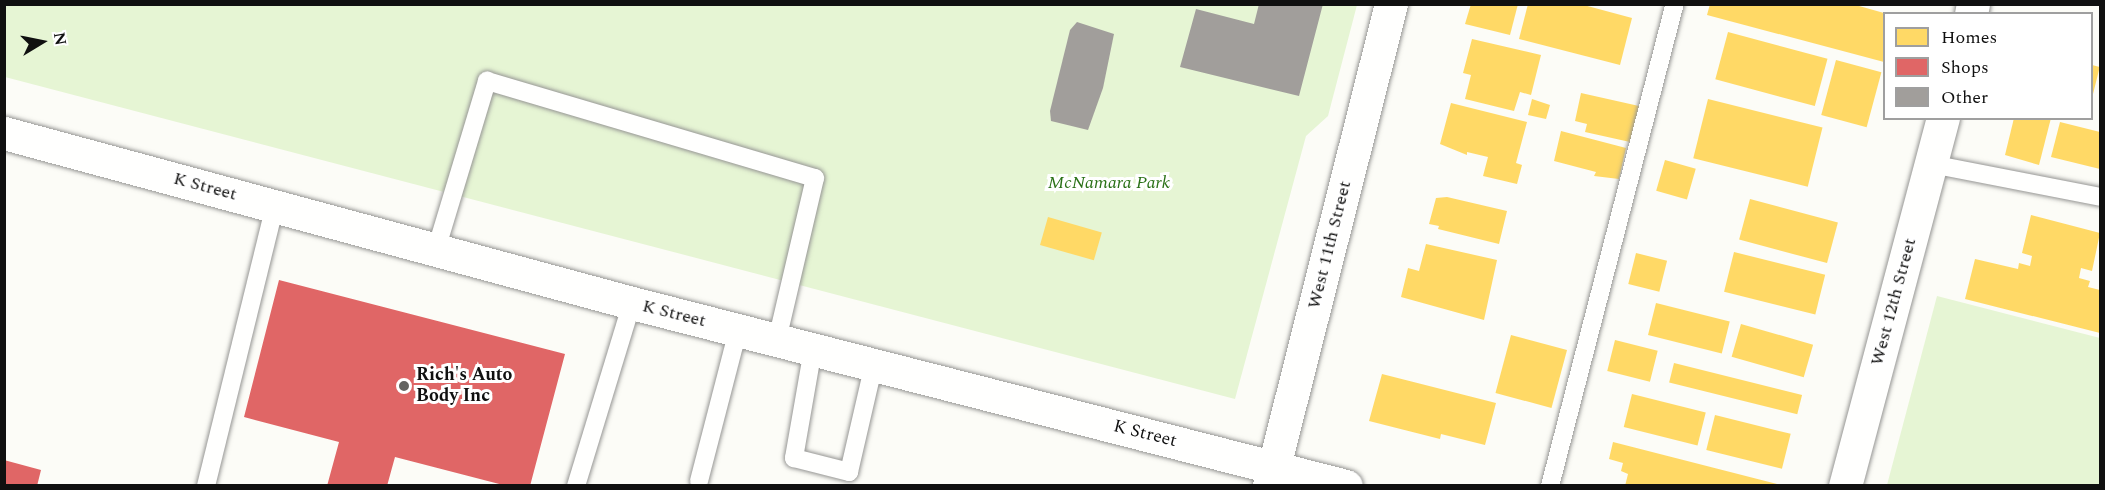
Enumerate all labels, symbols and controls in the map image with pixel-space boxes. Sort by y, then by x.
north arrow [12,12,72,72]
legend [1883,12,2093,120]
text: Homes [1941,24,1997,51]
text: N [47,30,73,47]
text: Shops [1941,54,1989,81]
text: Other [1941,84,1988,111]
street label: K Street [171,168,239,206]
park label: McNamara Park [1048,172,1170,194]
street label: West 11th Street [1304,179,1356,311]
street label: West 12th Street [1867,236,1921,368]
street label: K Street [640,296,708,332]
place label: Rich's Auto Body Inc [416,365,512,407]
marker: Rich's Auto Body Inc [397,379,411,393]
street label: K Street [1111,416,1179,452]

